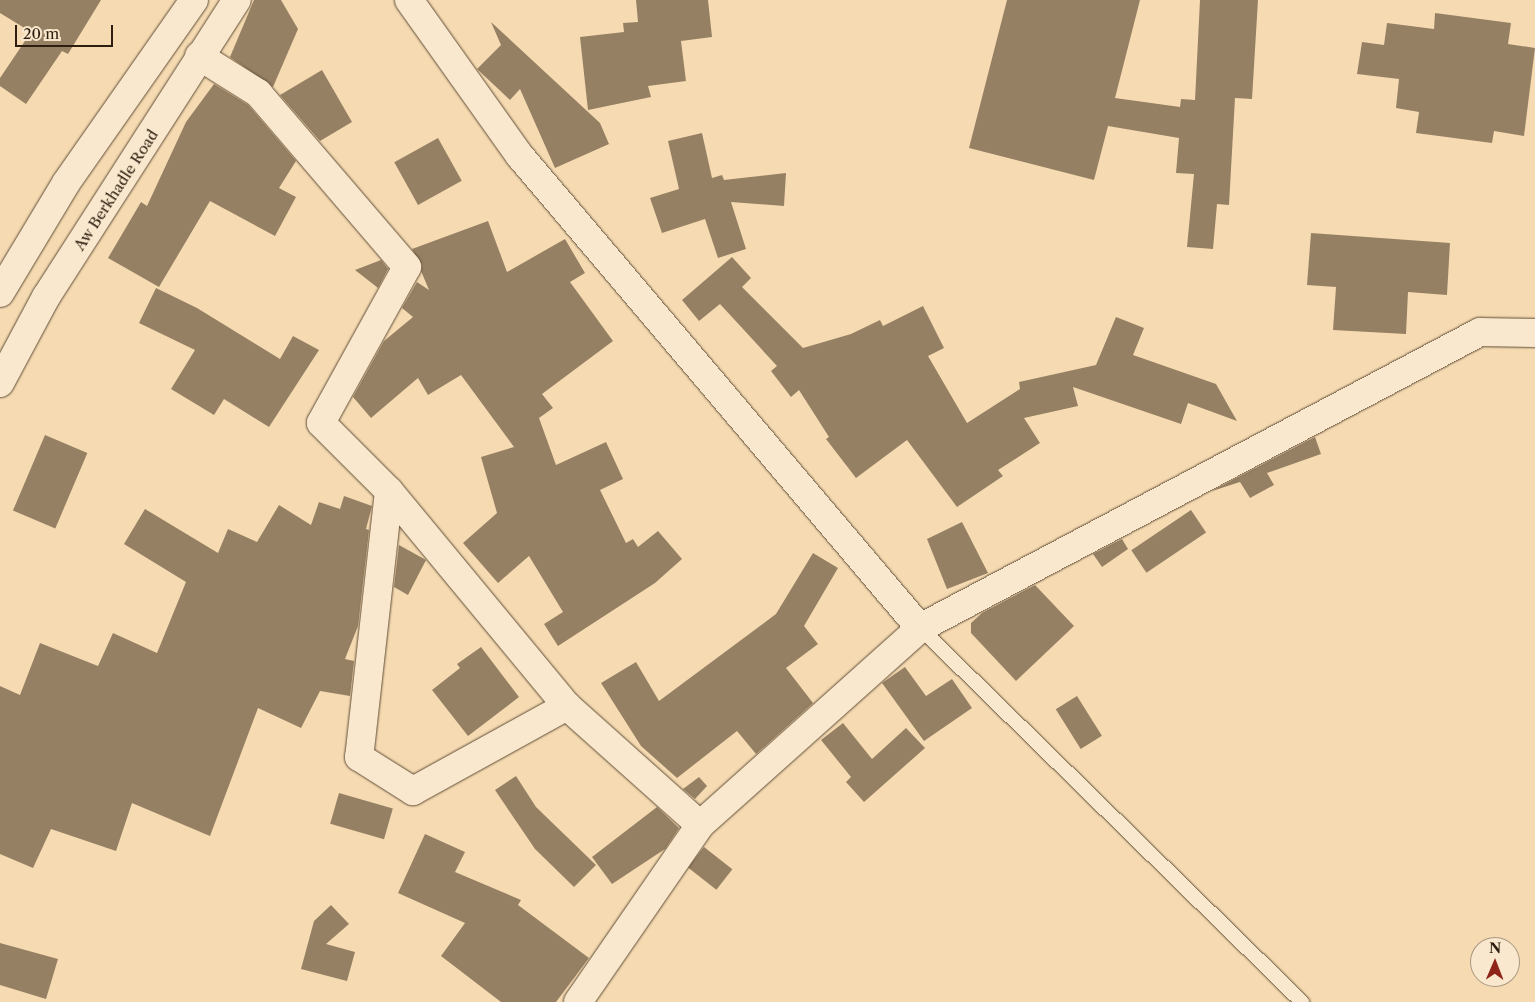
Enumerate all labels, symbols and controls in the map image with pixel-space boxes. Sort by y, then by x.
scale bar [18,15,115,47]
text: 20 m [23,24,59,43]
street label: Aw Berkhadle Road [70,126,162,254]
north arrow [1470,937,1520,987]
text: N [1489,939,1501,957]

